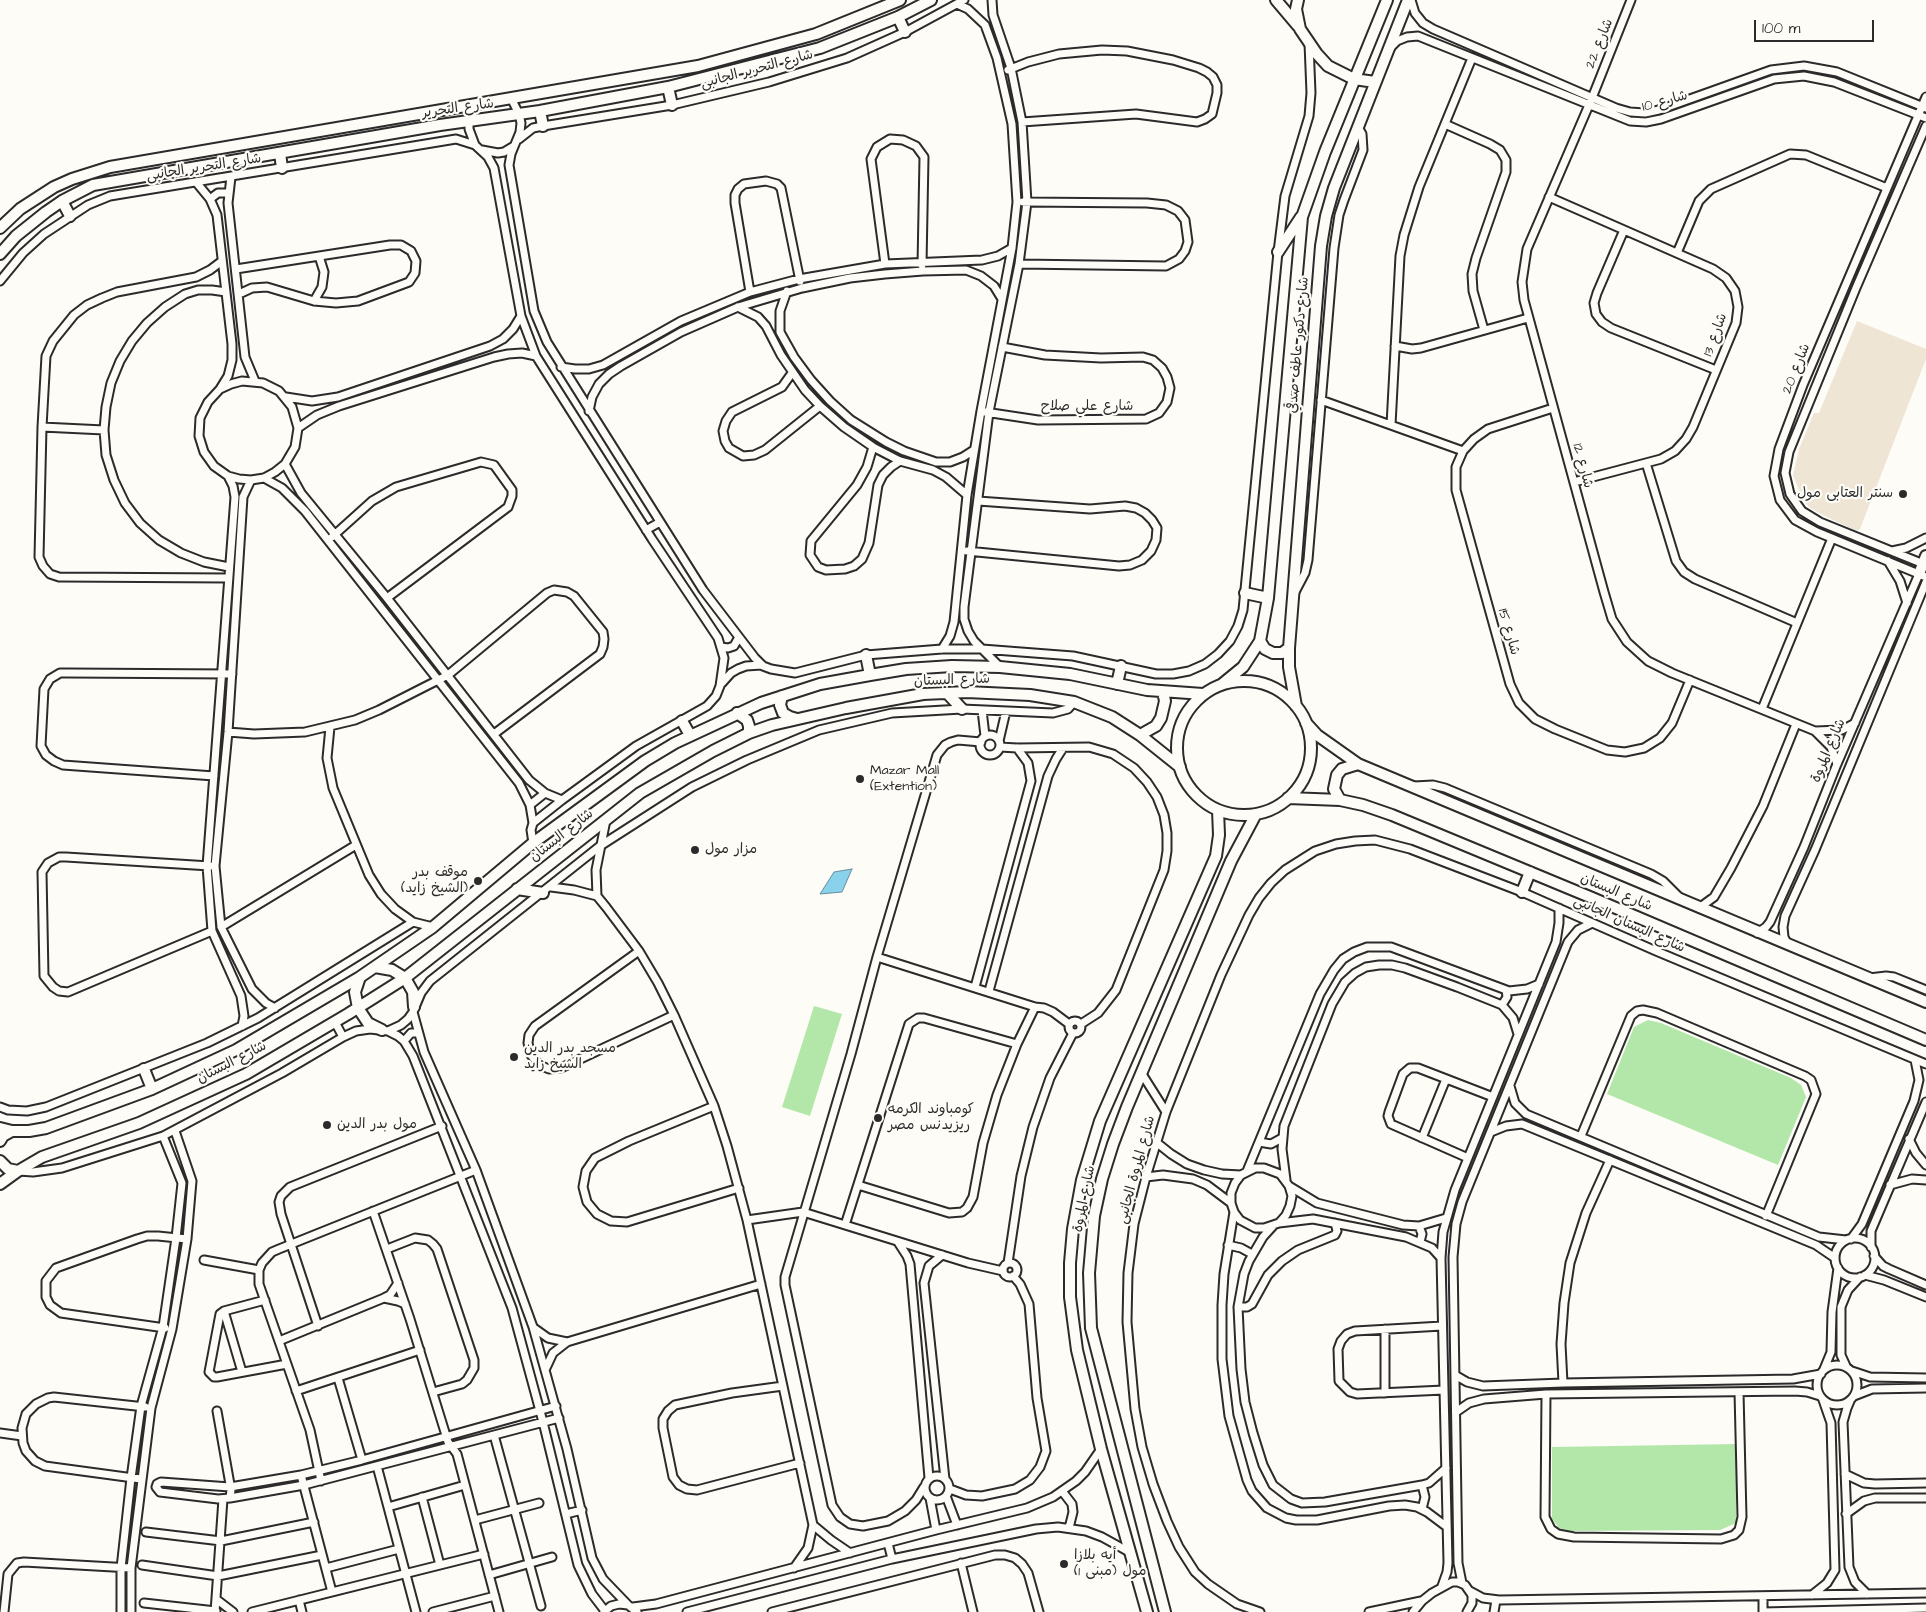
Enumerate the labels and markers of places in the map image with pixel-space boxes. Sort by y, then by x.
place label: سنتر العتابى مول [1797,486,1893,502]
marker: سنتر العتابى مول [1897,488,1909,500]
place label: Mazar Mall (Extention) [870,763,939,796]
marker: Mazar Mall (Extention) [854,773,866,785]
place label: مزار مول [705,842,757,858]
marker: مزار مول [689,844,701,856]
place label: موقف بدر (الشيخ زايد) [401,865,468,898]
marker: موقف بدر (الشيخ زايد) [472,875,484,887]
place label: مسجد بدر الدين الشيخ زايد [524,1041,616,1074]
marker: مسجد بدر الدين الشيخ زايد [508,1051,520,1063]
place label: كومباوند الكرمه ريزيدنس مصر [888,1102,974,1134]
marker: كومباوند الكرمه ريزيدنس مصر [872,1112,884,1124]
place label: مول بدر الدين [337,1117,417,1133]
marker: مول بدر الدين [321,1119,333,1131]
place label: أيه بلازا مول (مبنى 1) [1074,1548,1146,1580]
marker: أيه بلازا مول (مبنى 1) [1058,1558,1070,1570]

